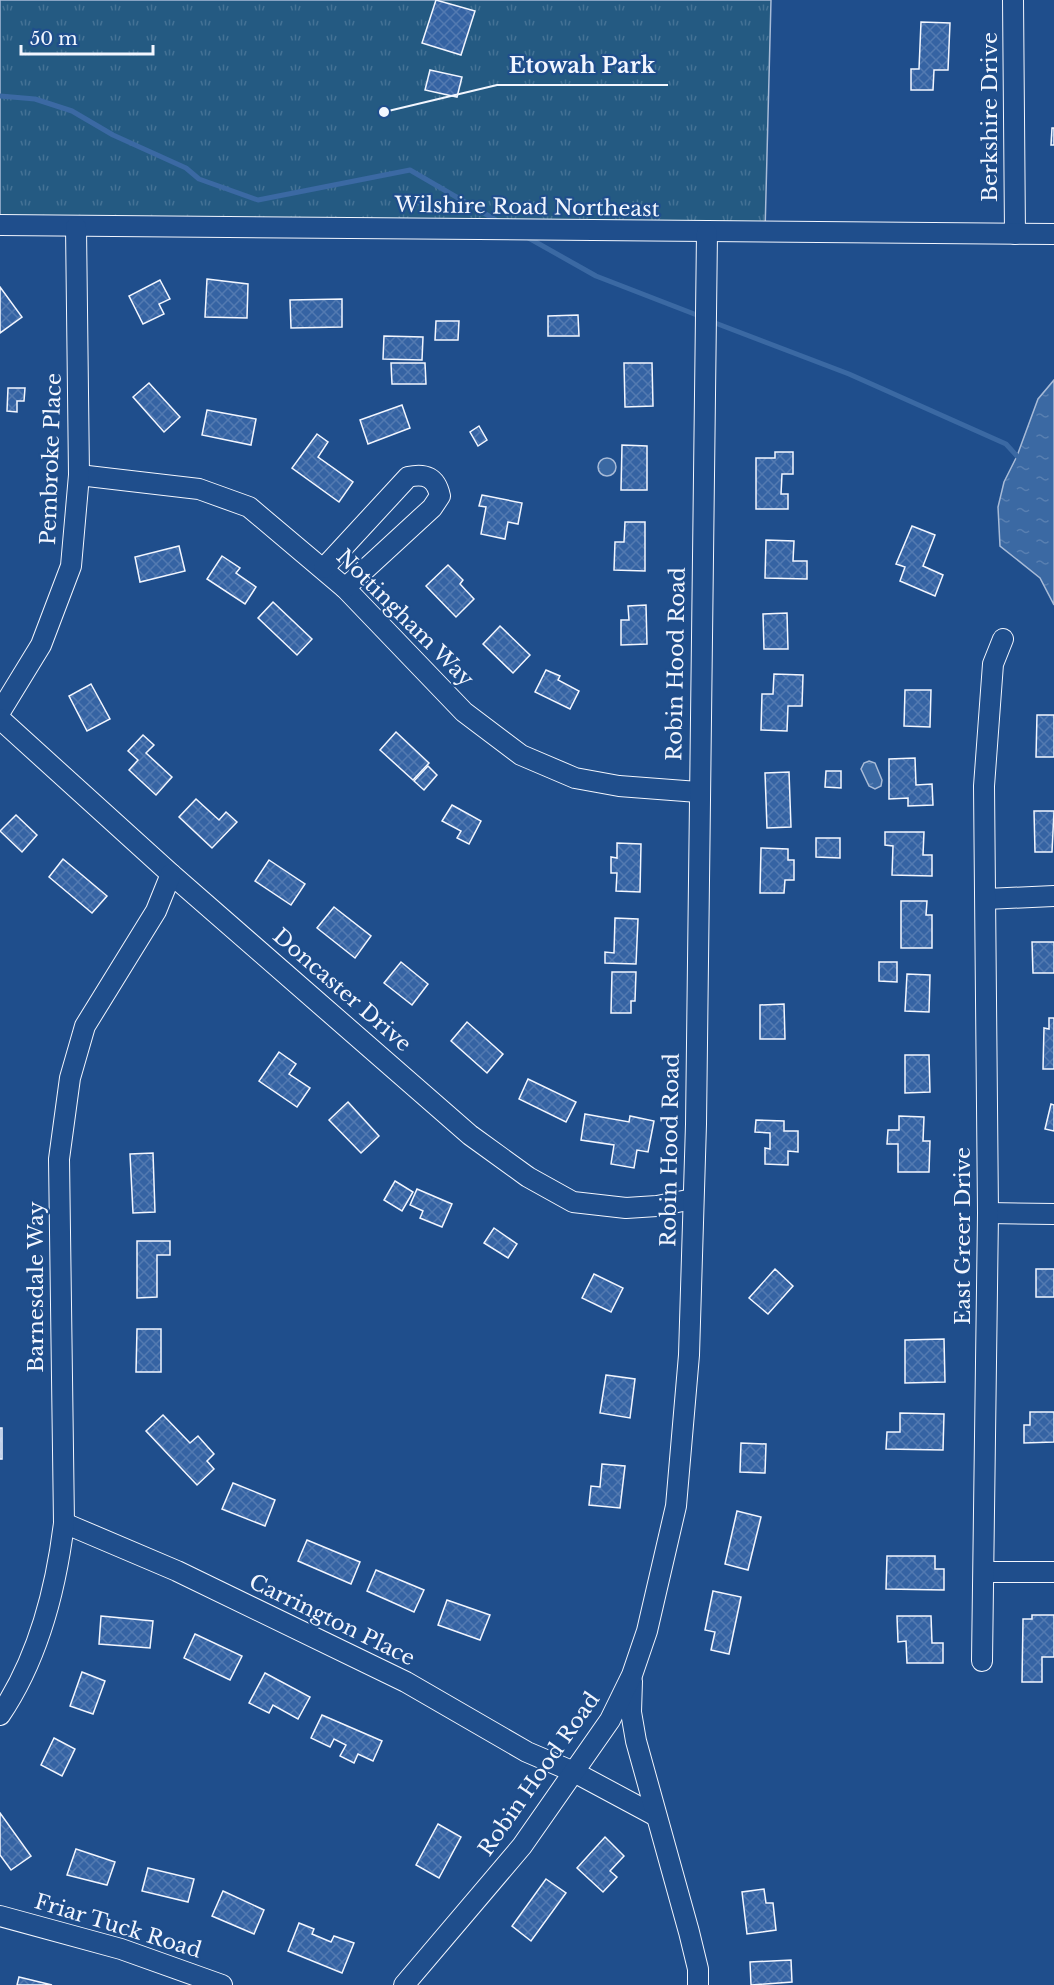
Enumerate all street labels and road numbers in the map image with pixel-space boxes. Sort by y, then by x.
street label: Berkshire Drive [977,32,1003,202]
street label: Wilshire Road Northeast [393,192,660,222]
street label: Pembroke Place [35,373,67,545]
street label: Nottingham Way [331,544,479,692]
street label: Robin Hood Road [661,567,691,761]
street label: Doncaster Drive [268,923,416,1057]
street label: Robin Hood Road [655,1053,685,1247]
street label: East Greer Drive [950,1147,976,1325]
street label: Barnesdale Way [23,1201,49,1373]
street label: Carrington Place [245,1569,419,1671]
street label: Robin Hood Road [473,1687,605,1861]
street label: Friar Tuck Road [31,1888,205,1964]

